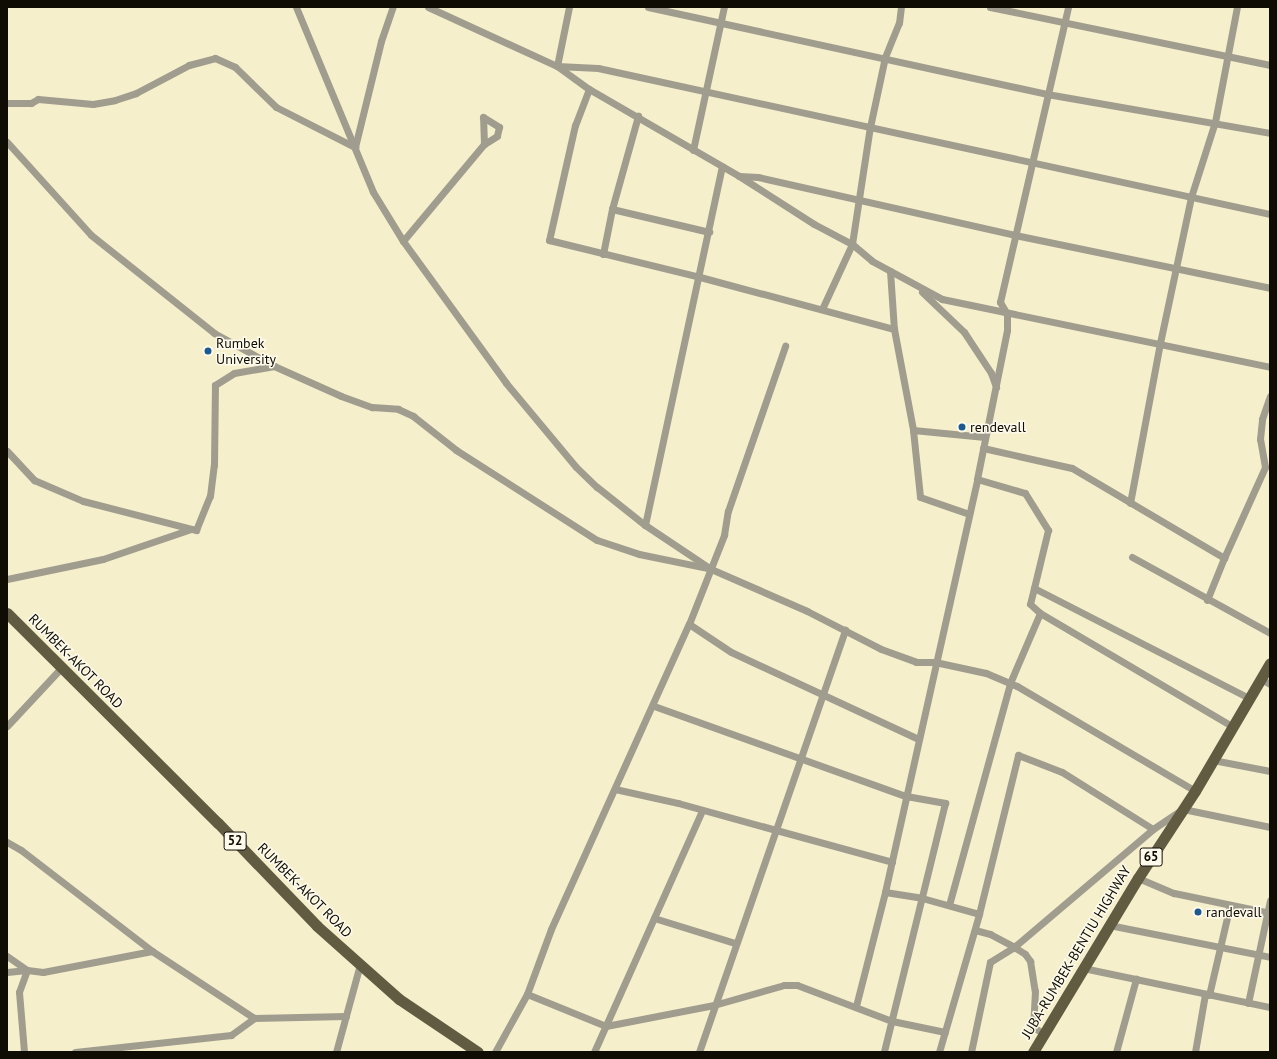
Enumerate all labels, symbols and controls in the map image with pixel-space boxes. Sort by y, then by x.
place label: Rumbek University [216,335,276,368]
marker: Rumbek University [203,346,213,356]
place label: rendevall [970,419,1026,435]
marker: rendevall [957,422,967,432]
street label: RUMBEK-AKOT ROAD [25,610,127,712]
road number: 52 [223,830,247,852]
street label: RUMBEK-AKOT ROAD [254,839,356,941]
road number: 65 [1139,846,1163,868]
street label: JUBA-RUMBEK-BENTIU HIGHWAY [1018,863,1134,1041]
place label: randevall [1206,904,1262,920]
marker: randevall [1193,907,1203,917]

